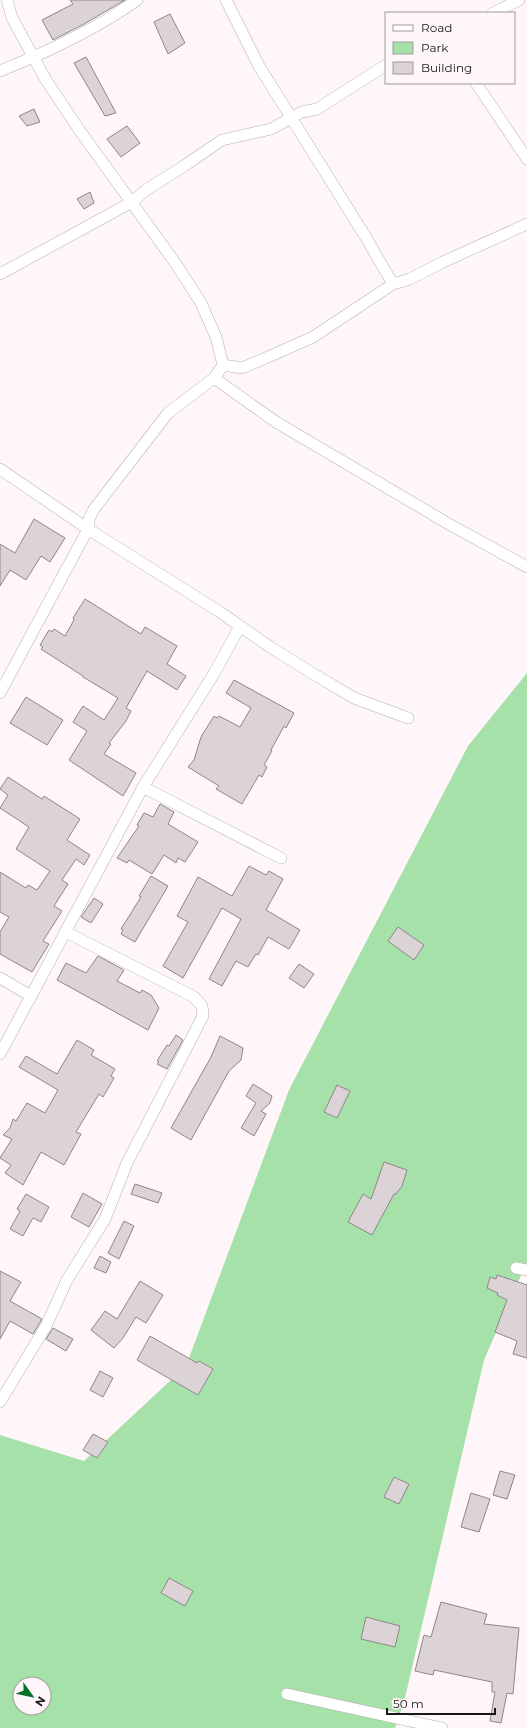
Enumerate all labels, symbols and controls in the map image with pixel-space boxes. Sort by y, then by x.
legend [385,12,515,84]
text: Road [421,20,452,35]
text: Park [421,40,449,55]
text: Building [421,60,472,75]
north arrow [12,1676,52,1716]
scale bar [387,1690,495,1716]
text: N [32,1694,49,1709]
text: 50 m [393,1696,424,1711]

